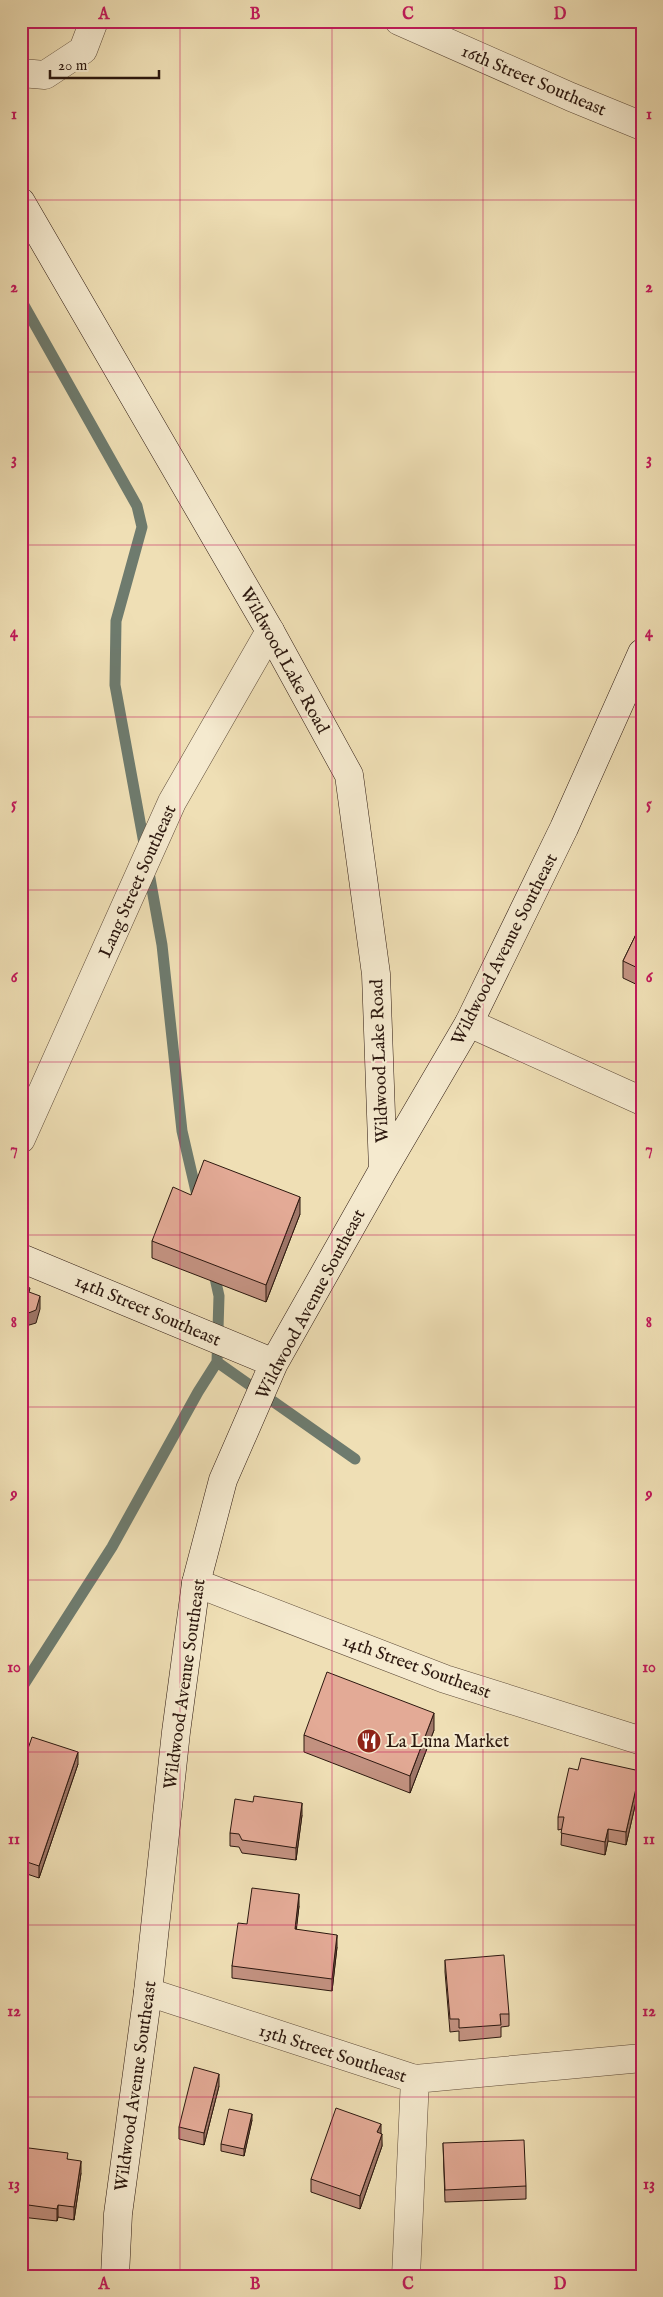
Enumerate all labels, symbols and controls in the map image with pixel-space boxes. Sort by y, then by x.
text: A [98,5,111,25]
text: B [250,5,261,25]
text: C [402,5,414,25]
text: D [554,5,567,25]
street label: 16th Street Southeast [458,40,609,122]
scale bar [50,48,159,80]
text: 20 m [58,56,88,75]
text: 1 [11,105,17,125]
text: 1 [646,105,652,125]
text: 2 [10,278,18,298]
text: 2 [645,278,653,298]
text: 3 [11,450,17,470]
text: 3 [646,450,652,470]
street label: Wildwood Lake Road [234,583,334,738]
text: 4 [10,623,19,643]
text: 4 [645,623,654,643]
text: 5 [11,795,17,815]
text: 5 [646,795,652,815]
street label: Lang Street Southeast [94,802,182,962]
street label: Wildwood Avenue Southeast [447,850,564,1049]
text: 6 [11,968,19,988]
text: 6 [646,968,654,988]
street label: Wildwood Lake Road [366,978,395,1143]
text: 7 [10,1140,18,1160]
text: 7 [645,1140,653,1160]
street label: Wildwood Avenue Southeast [251,1206,371,1404]
street label: 14th Street Southeast [71,1270,224,1353]
text: 8 [11,1313,17,1333]
text: 8 [646,1313,652,1333]
text: 9 [10,1485,18,1505]
text: 9 [645,1485,653,1505]
street label: Wildwood Avenue Southeast [159,1578,212,1791]
street label: 14th Street Southeast [339,1630,494,1705]
text: 10 [7,1658,21,1678]
text: 10 [642,1658,656,1678]
restaurant icon: La Luna Market [356,1728,382,1754]
place label: La Luna Market [386,1731,509,1754]
text: 11 [8,1830,20,1850]
text: 11 [643,1830,655,1850]
street label: Wildwood Avenue Southeast [110,1980,163,2193]
text: 12 [7,2002,21,2022]
text: 12 [642,2002,656,2022]
street label: 13th Street Southeast [256,2020,409,2089]
text: 13 [8,2175,20,2195]
text: 13 [643,2175,655,2195]
text: A [98,2275,111,2295]
text: B [250,2275,261,2295]
text: C [402,2275,414,2295]
text: D [554,2275,567,2295]

